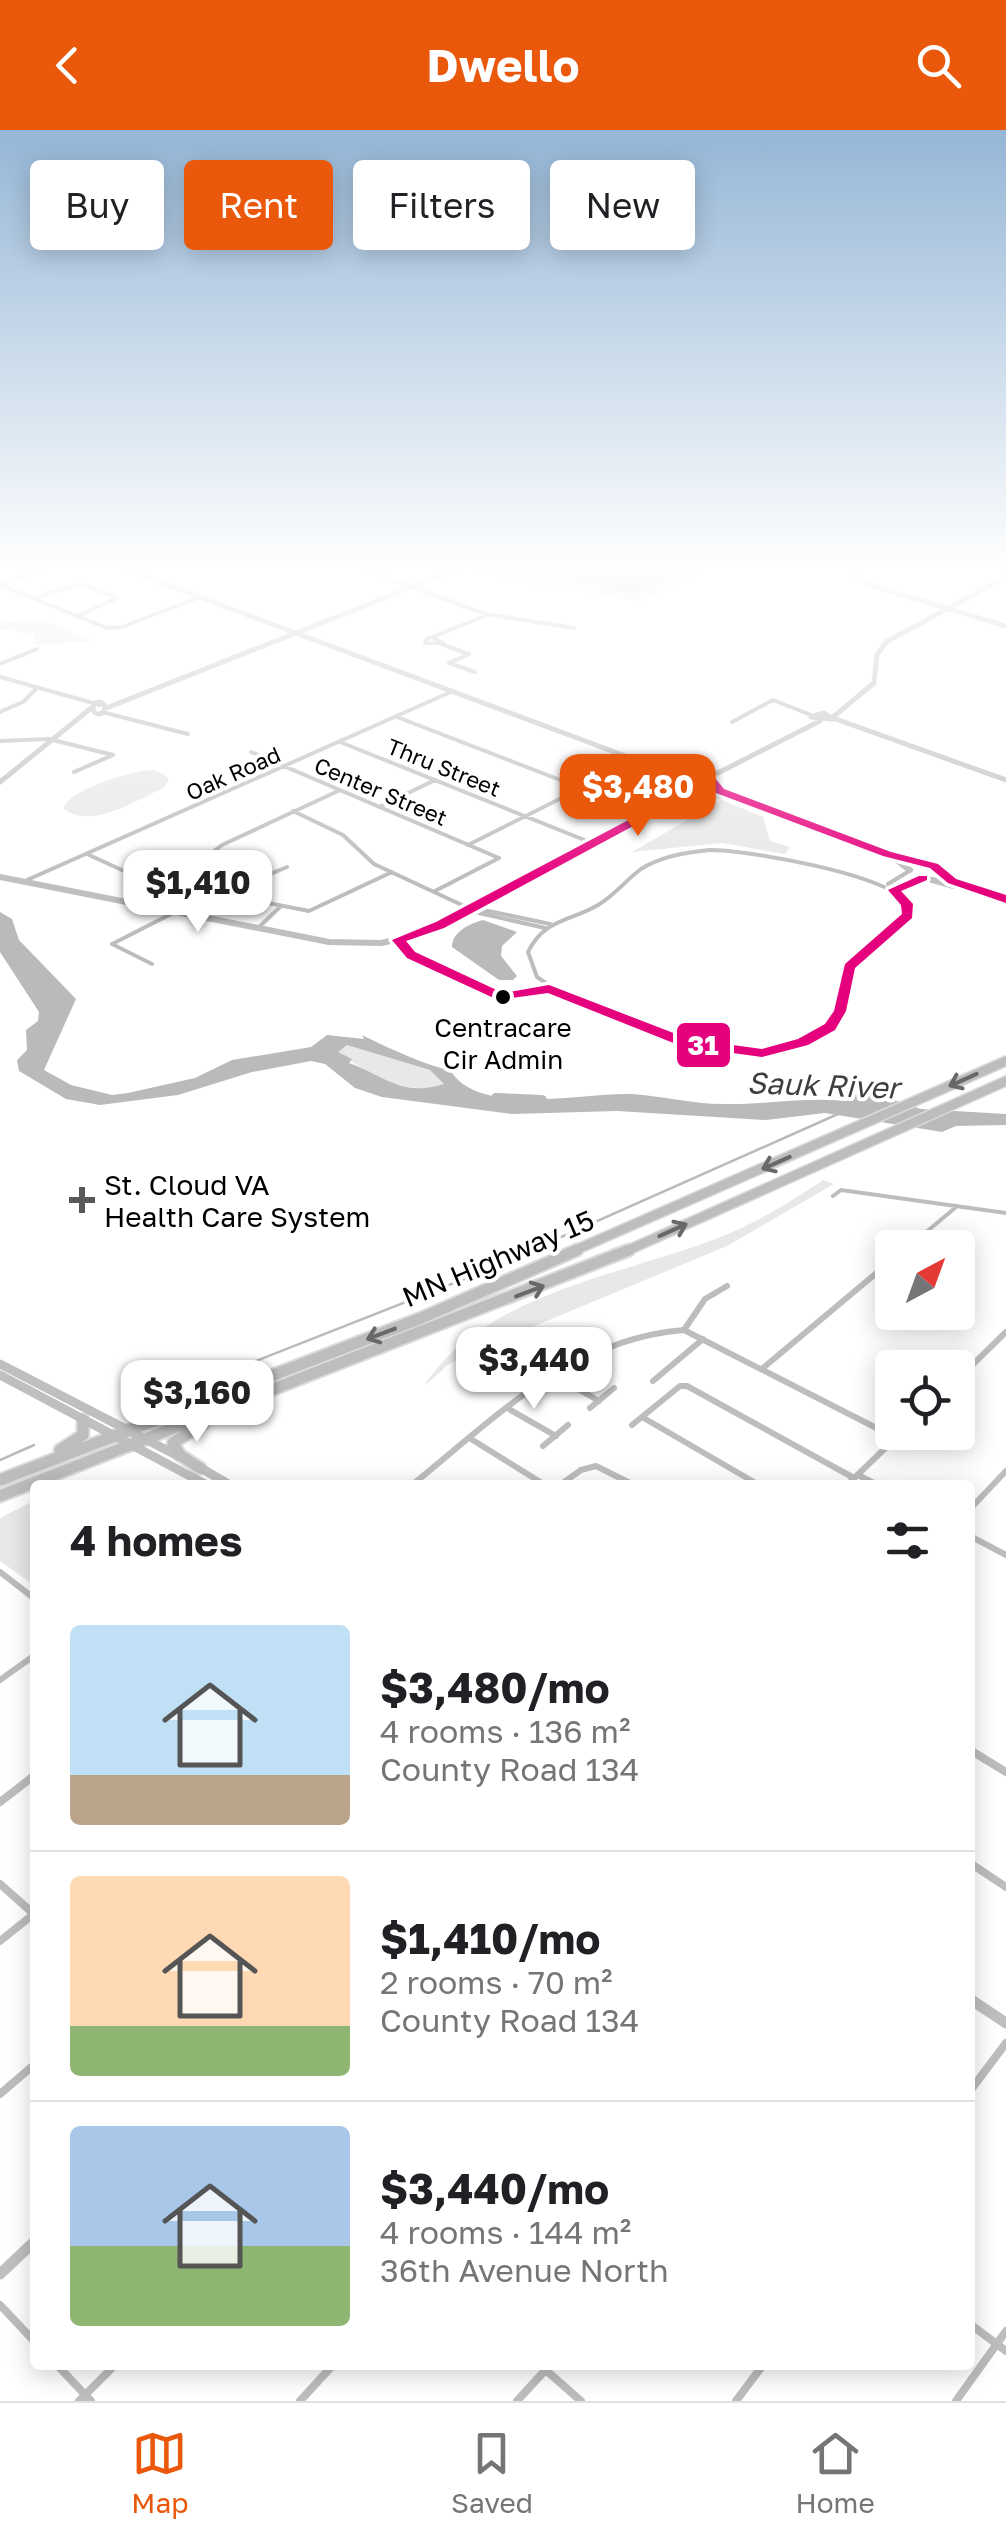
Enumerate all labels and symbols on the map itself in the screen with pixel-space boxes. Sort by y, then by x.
street label: Thru Street [383,732,505,802]
street label: Oak Road [182,740,284,806]
street label: Center Street [310,751,452,831]
pin: $3,480 [557,754,719,839]
pin: $1,410 [117,850,279,935]
marker: Centracare Cir Admin [493,987,513,1007]
place label: Centracare Cir Admin [434,1012,572,1075]
line badge: 31 [675,1021,732,1069]
text: 31 [687,1028,719,1061]
water label: Sauk River [746,1064,904,1106]
one-way arrow [948,1072,979,1090]
one-way arrow [762,1154,792,1173]
place label: St. Cloud VA Health Care System [104,1168,370,1233]
marker: St. Cloud VA Health Care System [69,1187,95,1213]
street label: MN Highway 15 [397,1203,599,1313]
one-way arrow [657,1220,688,1238]
north arrow [875,1230,975,1330]
one-way arrow [514,1280,544,1298]
one-way arrow [366,1326,397,1344]
pin: $3,440 [453,1327,615,1412]
pin: $3,160 [116,1360,278,1445]

